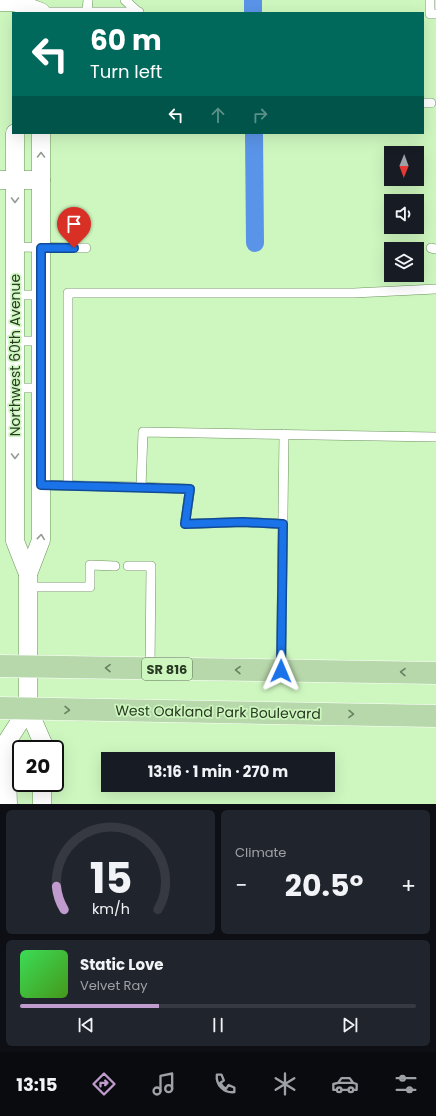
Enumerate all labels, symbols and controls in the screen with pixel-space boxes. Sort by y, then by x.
text: 60 m [90,21,162,60]
icon: left [24,28,76,80]
text: Turn left [90,59,162,84]
icon: left [165,104,187,126]
icon: ahead [207,104,229,126]
icon: right [249,104,271,126]
north arrow [384,146,424,186]
map controls [384,146,424,282]
one-way arrow [37,152,45,158]
button: sound [384,194,424,234]
one-way arrow [11,197,19,203]
pin [57,207,91,248]
icon: arrive [63,213,85,235]
button: layers [384,242,424,282]
street label: Northwest 60th Avenue [5,273,25,436]
one-way arrow [11,453,19,459]
one-way arrow [36,534,45,540]
position arrow [260,650,302,692]
road number: SR 816 [142,658,192,680]
one-way arrow [105,664,111,672]
one-way arrow [235,666,241,674]
one-way arrow [400,668,406,676]
street label: West Oakland Park Boulevard [115,700,321,724]
one-way arrow [64,706,70,714]
one-way arrow [348,710,354,719]
speed limit sign: 20 [12,740,64,792]
text: 13:16 · 1 min · 270 m [148,761,288,782]
text: Climate [235,843,286,862]
text: 15 [89,849,132,908]
text: 20.5° [285,864,363,907]
text: − [235,870,247,901]
text: + [401,870,416,901]
text: km/h [91,899,130,919]
text: Static Love [80,954,164,975]
text: Velvet Ray [80,976,148,995]
icon: previous [75,1014,97,1036]
icon: pause [207,1014,229,1036]
icon: next [339,1014,361,1036]
icon: directions [90,1070,118,1098]
icon: music [150,1070,178,1098]
icon: phone [211,1070,239,1098]
icon: climate [271,1070,299,1098]
icon: car [331,1070,359,1098]
icon: filters [392,1070,420,1098]
text: 13:15 [16,1072,57,1097]

